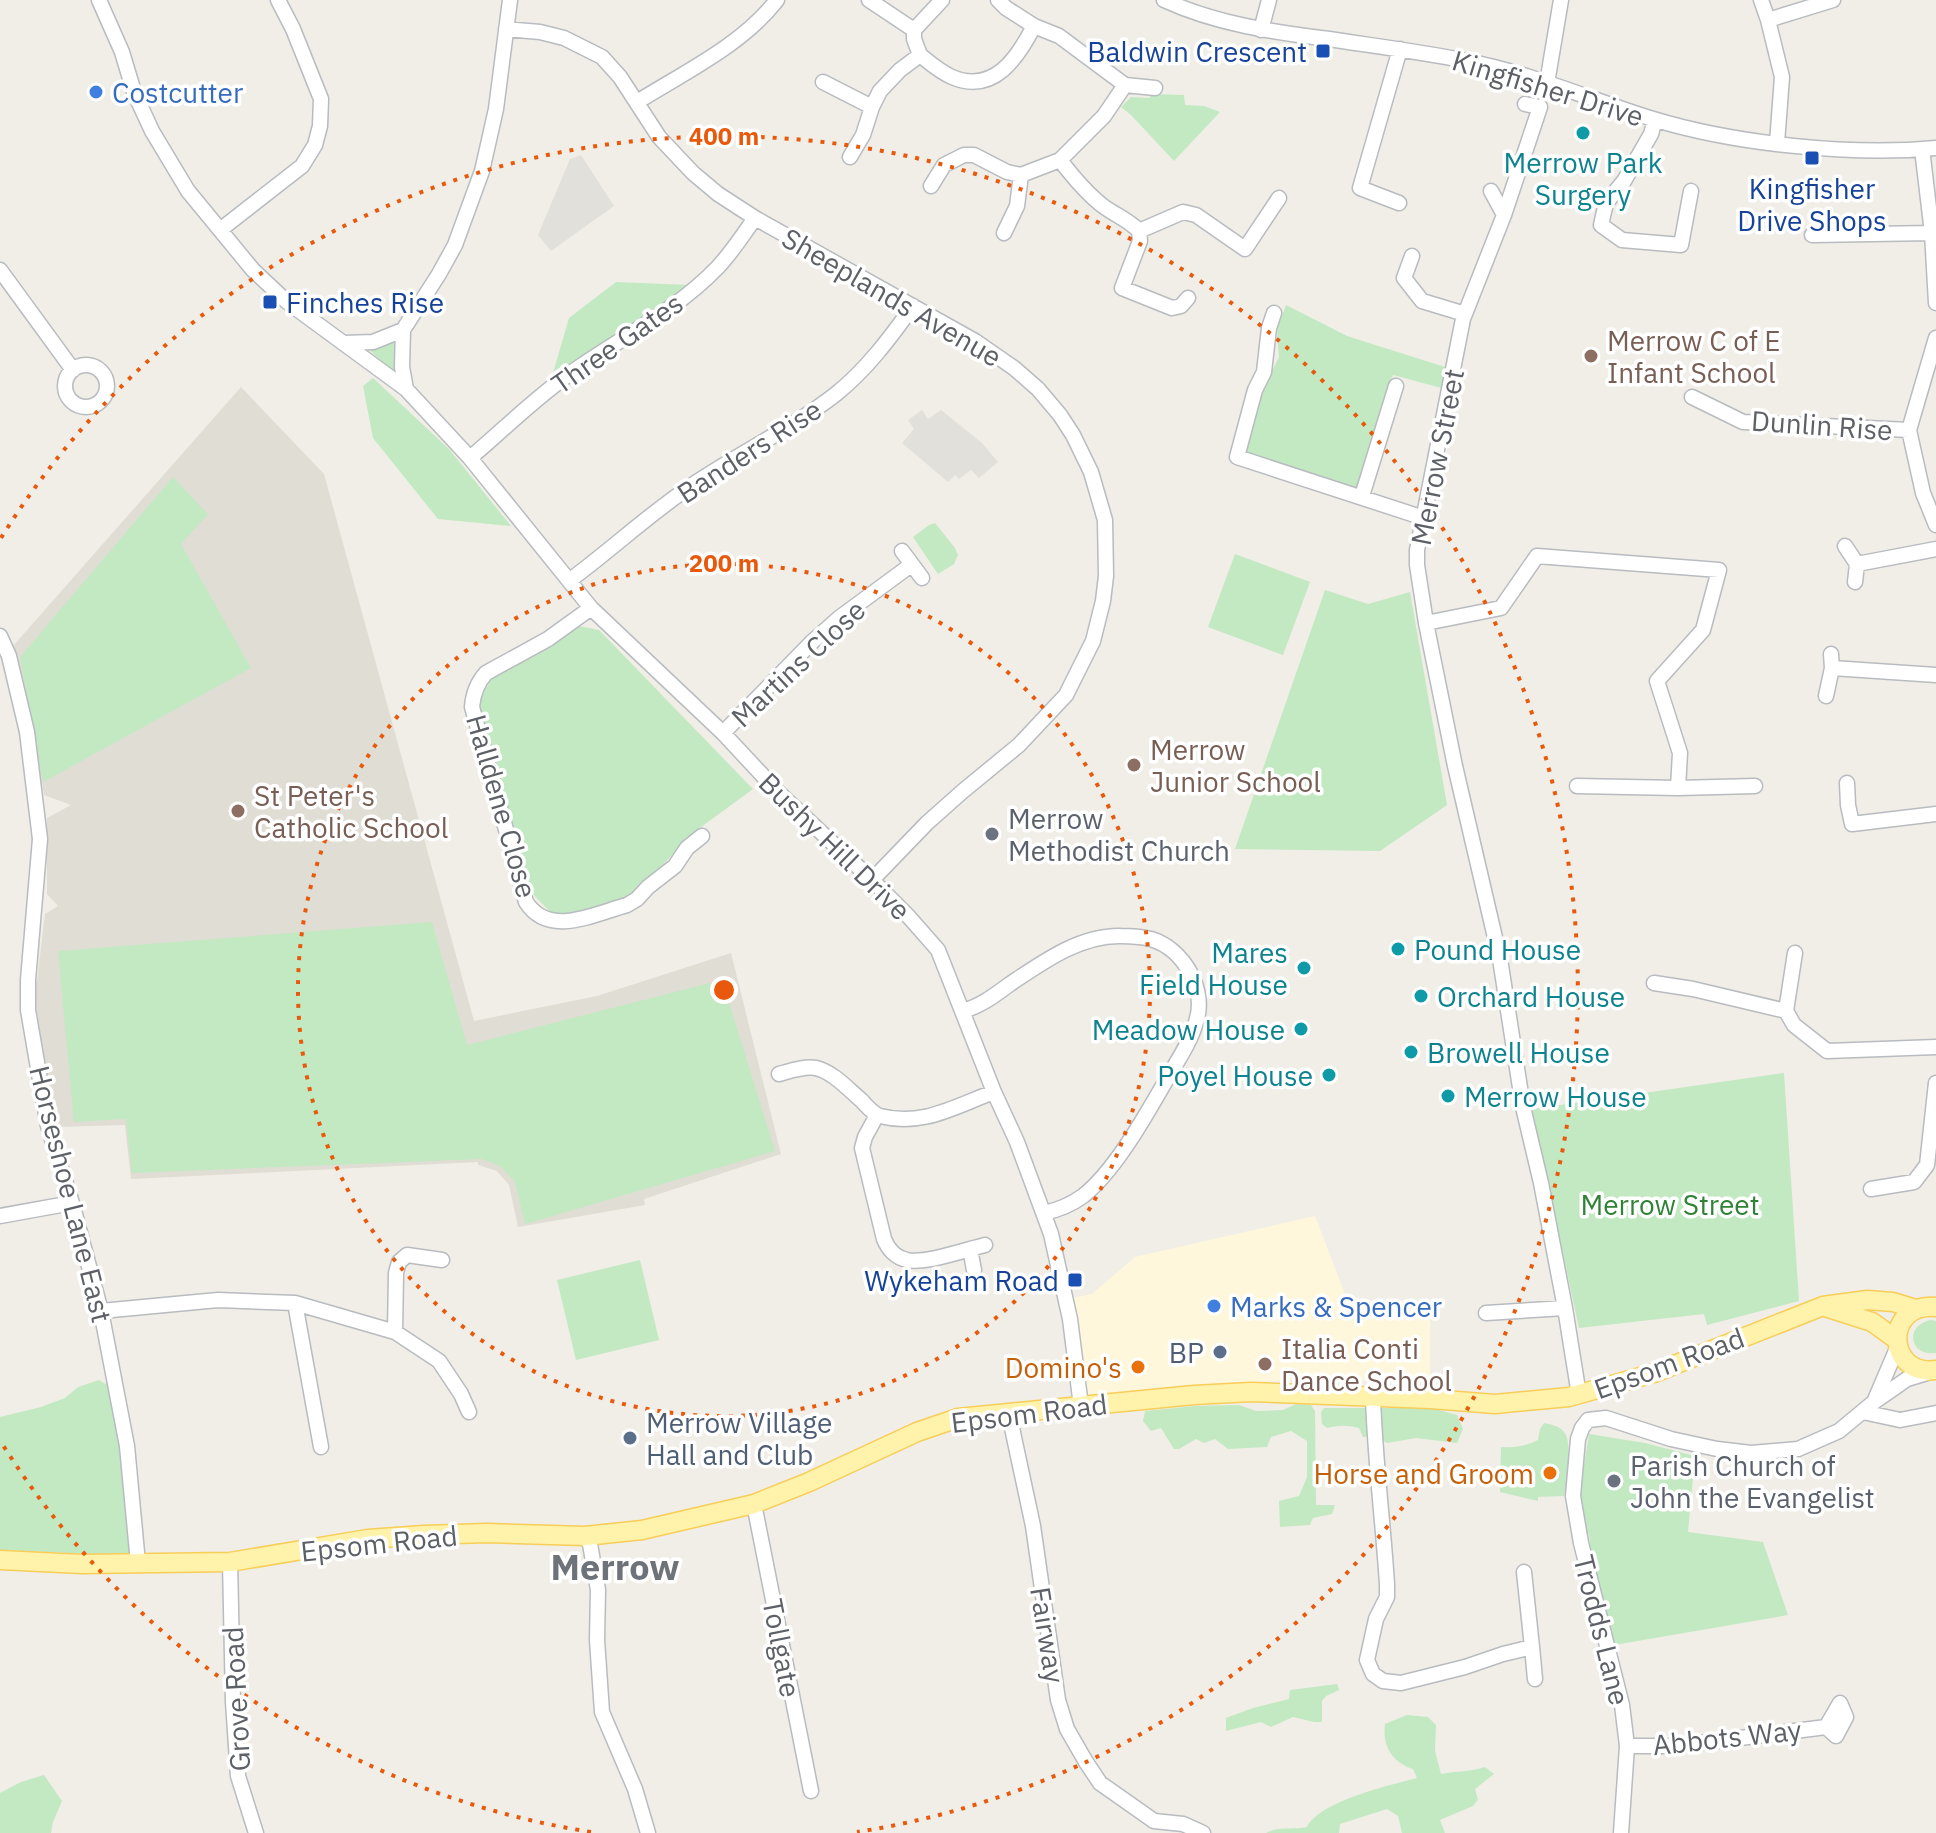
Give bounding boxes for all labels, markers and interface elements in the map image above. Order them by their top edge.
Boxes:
place label: Baldwin Crescent [1087,33,1307,70]
street label: Kingfisher Drive [1448,41,1648,135]
marker: Baldwin Crescent [1314,42,1332,60]
place label: Costcutter [112,74,243,111]
marker: Costcutter [87,83,105,101]
text: 400 m [689,120,759,152]
marker: Merrow Park Surgery [1574,124,1592,142]
place label: Merrow Park Surgery [1504,144,1663,213]
marker: Kingfisher Drive Shops [1803,149,1821,167]
place label: Kingfisher Drive Shops [1737,170,1887,239]
street label: Sheeplands Avenue [776,219,1008,375]
place label: Finches Rise [286,284,444,321]
street label: Three Gates [544,284,690,402]
marker: Finches Rise [261,293,279,311]
place label: Merrow C of E Infant School [1607,322,1781,391]
marker: Merrow C of E Infant School [1582,347,1600,365]
street label: Merrow Street [1402,366,1472,548]
street label: Banders Rise [670,390,828,512]
street label: Dunlin Rise [1750,402,1894,448]
text: 200 m [689,547,759,579]
street label: Martins Close [723,591,873,735]
street label: Halldene Close [458,710,546,902]
place label: Merrow Junior School [1150,731,1321,800]
marker: Merrow Junior School [1125,756,1143,774]
street label: Bushy Hill Drive [751,764,919,928]
place label: St Peter's Catholic School [254,777,448,846]
place label: Merrow Methodist Church [1008,800,1230,869]
marker: St Peter's Catholic School [229,802,247,820]
marker: Merrow Methodist Church [983,825,1001,843]
place label: Pound House [1414,931,1581,968]
place label: Mares Field House [1139,934,1288,1003]
marker: Pound House [1389,940,1407,958]
marker: Mares Field House [1295,959,1313,977]
centre of rings [710,976,738,1004]
place label: Orchard House [1437,978,1625,1015]
marker: Orchard House [1412,987,1430,1005]
place label: Meadow House [1092,1011,1285,1048]
marker: Meadow House [1292,1020,1310,1038]
place label: Browell House [1427,1034,1610,1071]
marker: Browell House [1402,1043,1420,1061]
place label: Poyel House [1157,1057,1313,1094]
street label: Horseshoe Lane East [21,1062,121,1326]
marker: Poyel House [1320,1066,1338,1084]
place label: Merrow House [1464,1078,1647,1115]
marker: Merrow House [1439,1087,1457,1105]
park label: Merrow Street [1581,1186,1759,1223]
place label: Wykeham Road [864,1262,1059,1299]
marker: Wykeham Road [1066,1271,1084,1289]
place label: Marks & Spencer [1230,1288,1442,1325]
marker: Marks & Spencer [1205,1297,1223,1315]
street label: Epsom Road [1589,1319,1749,1407]
place label: Italia Conti Dance School [1281,1330,1452,1399]
place label: BP [1169,1334,1204,1371]
marker: BP [1211,1343,1229,1361]
place label: Domino's [1005,1349,1122,1386]
marker: Italia Conti Dance School [1256,1355,1274,1373]
marker: Domino's [1129,1358,1147,1376]
street label: Epsom Road [949,1385,1109,1441]
place label: Merrow Village Hall and Club [646,1404,832,1473]
marker: Merrow Village Hall and Club [621,1429,639,1447]
place label: Parish Church of John the Evangelist [1630,1447,1875,1516]
place label: Horse and Groom [1314,1455,1534,1492]
marker: Horse and Groom [1541,1464,1559,1482]
marker: Parish Church of John the Evangelist [1605,1472,1623,1490]
street label: Epsom Road [299,1516,459,1570]
district label: Merrow [551,1543,679,1590]
street label: Trodds Lane [1565,1551,1639,1709]
street label: Fairway [1022,1584,1074,1686]
street label: Tollgate [754,1596,810,1700]
street label: Grove Road [214,1626,258,1772]
street label: Abbots Way [1651,1711,1803,1763]

